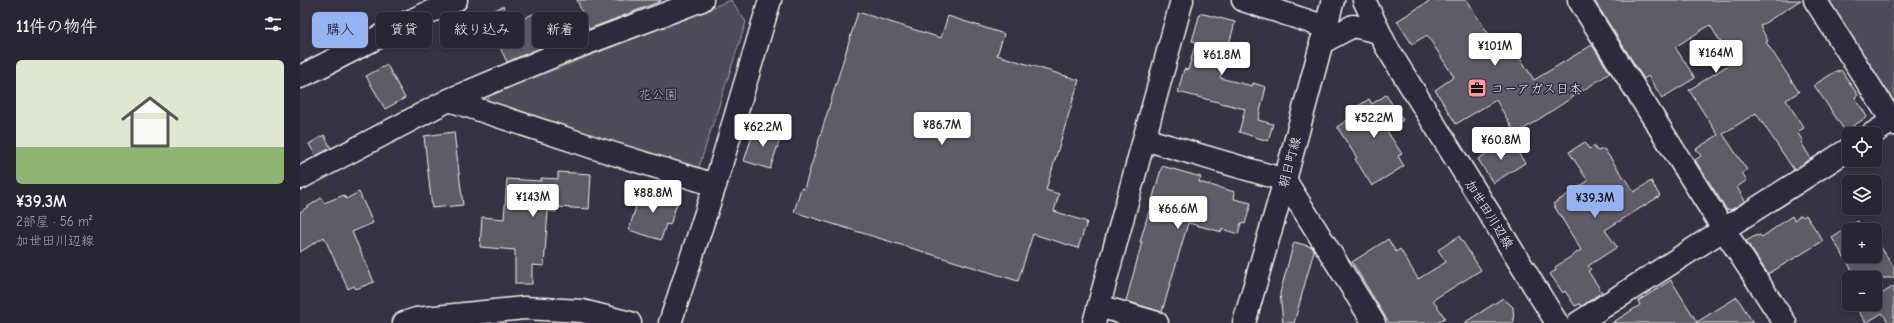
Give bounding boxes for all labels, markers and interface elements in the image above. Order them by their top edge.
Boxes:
chip: 購入 [312,12,368,48]
chip: 賃貸 [376,12,432,48]
chip: 絞り込み [440,12,524,48]
chip: 新着 [532,12,588,48]
icon: filters [262,13,284,35]
text: 11件の物件 [16,17,97,36]
pin: ¥101M [1467,33,1523,67]
text: ¥101M [1478,38,1512,53]
pin: ¥164M [1688,40,1744,74]
pin: ¥61.8M [1189,42,1255,76]
text: ¥164M [1699,45,1733,60]
text: ¥61.8M [1203,47,1241,62]
office icon: コーアガス日本 [1466,77,1488,99]
place label: コーアガス日本 [1491,81,1582,96]
icon: home [114,86,186,158]
park label: 花公園 [638,87,678,102]
pin: ¥52.2M [1341,105,1407,139]
text: ¥52.2M [1354,110,1394,125]
pin: ¥86.7M [909,112,975,146]
pin: ¥62.2M [730,114,796,148]
text: ¥86.7M [923,117,961,132]
text: ¥62.2M [744,119,782,134]
pin: ¥60.8M [1468,127,1534,161]
map controls [1842,127,1882,311]
button: locate [1842,127,1882,167]
text: ¥60.8M [1481,132,1521,147]
street label: 朝日町線 [1276,134,1304,189]
button: layers [1842,175,1882,215]
street label: 加世田川辺線 [1463,177,1517,252]
pin: ¥88.8M [620,180,686,214]
pin: ¥143M [505,184,561,218]
text: ¥88.8M [633,185,673,200]
pin: ¥39.3M [1562,185,1628,219]
text: ¥143M [516,189,550,204]
text: ¥39.3M [1576,190,1614,205]
text: ¥39.3M [16,192,67,211]
pin: ¥66.6M [1145,196,1211,230]
text: ¥66.6M [1158,201,1198,216]
text: 2部屋 · 56 m² [16,214,92,229]
button: + [1842,223,1882,263]
text: 加世田川辺線 [16,233,94,248]
button: − [1842,271,1882,311]

